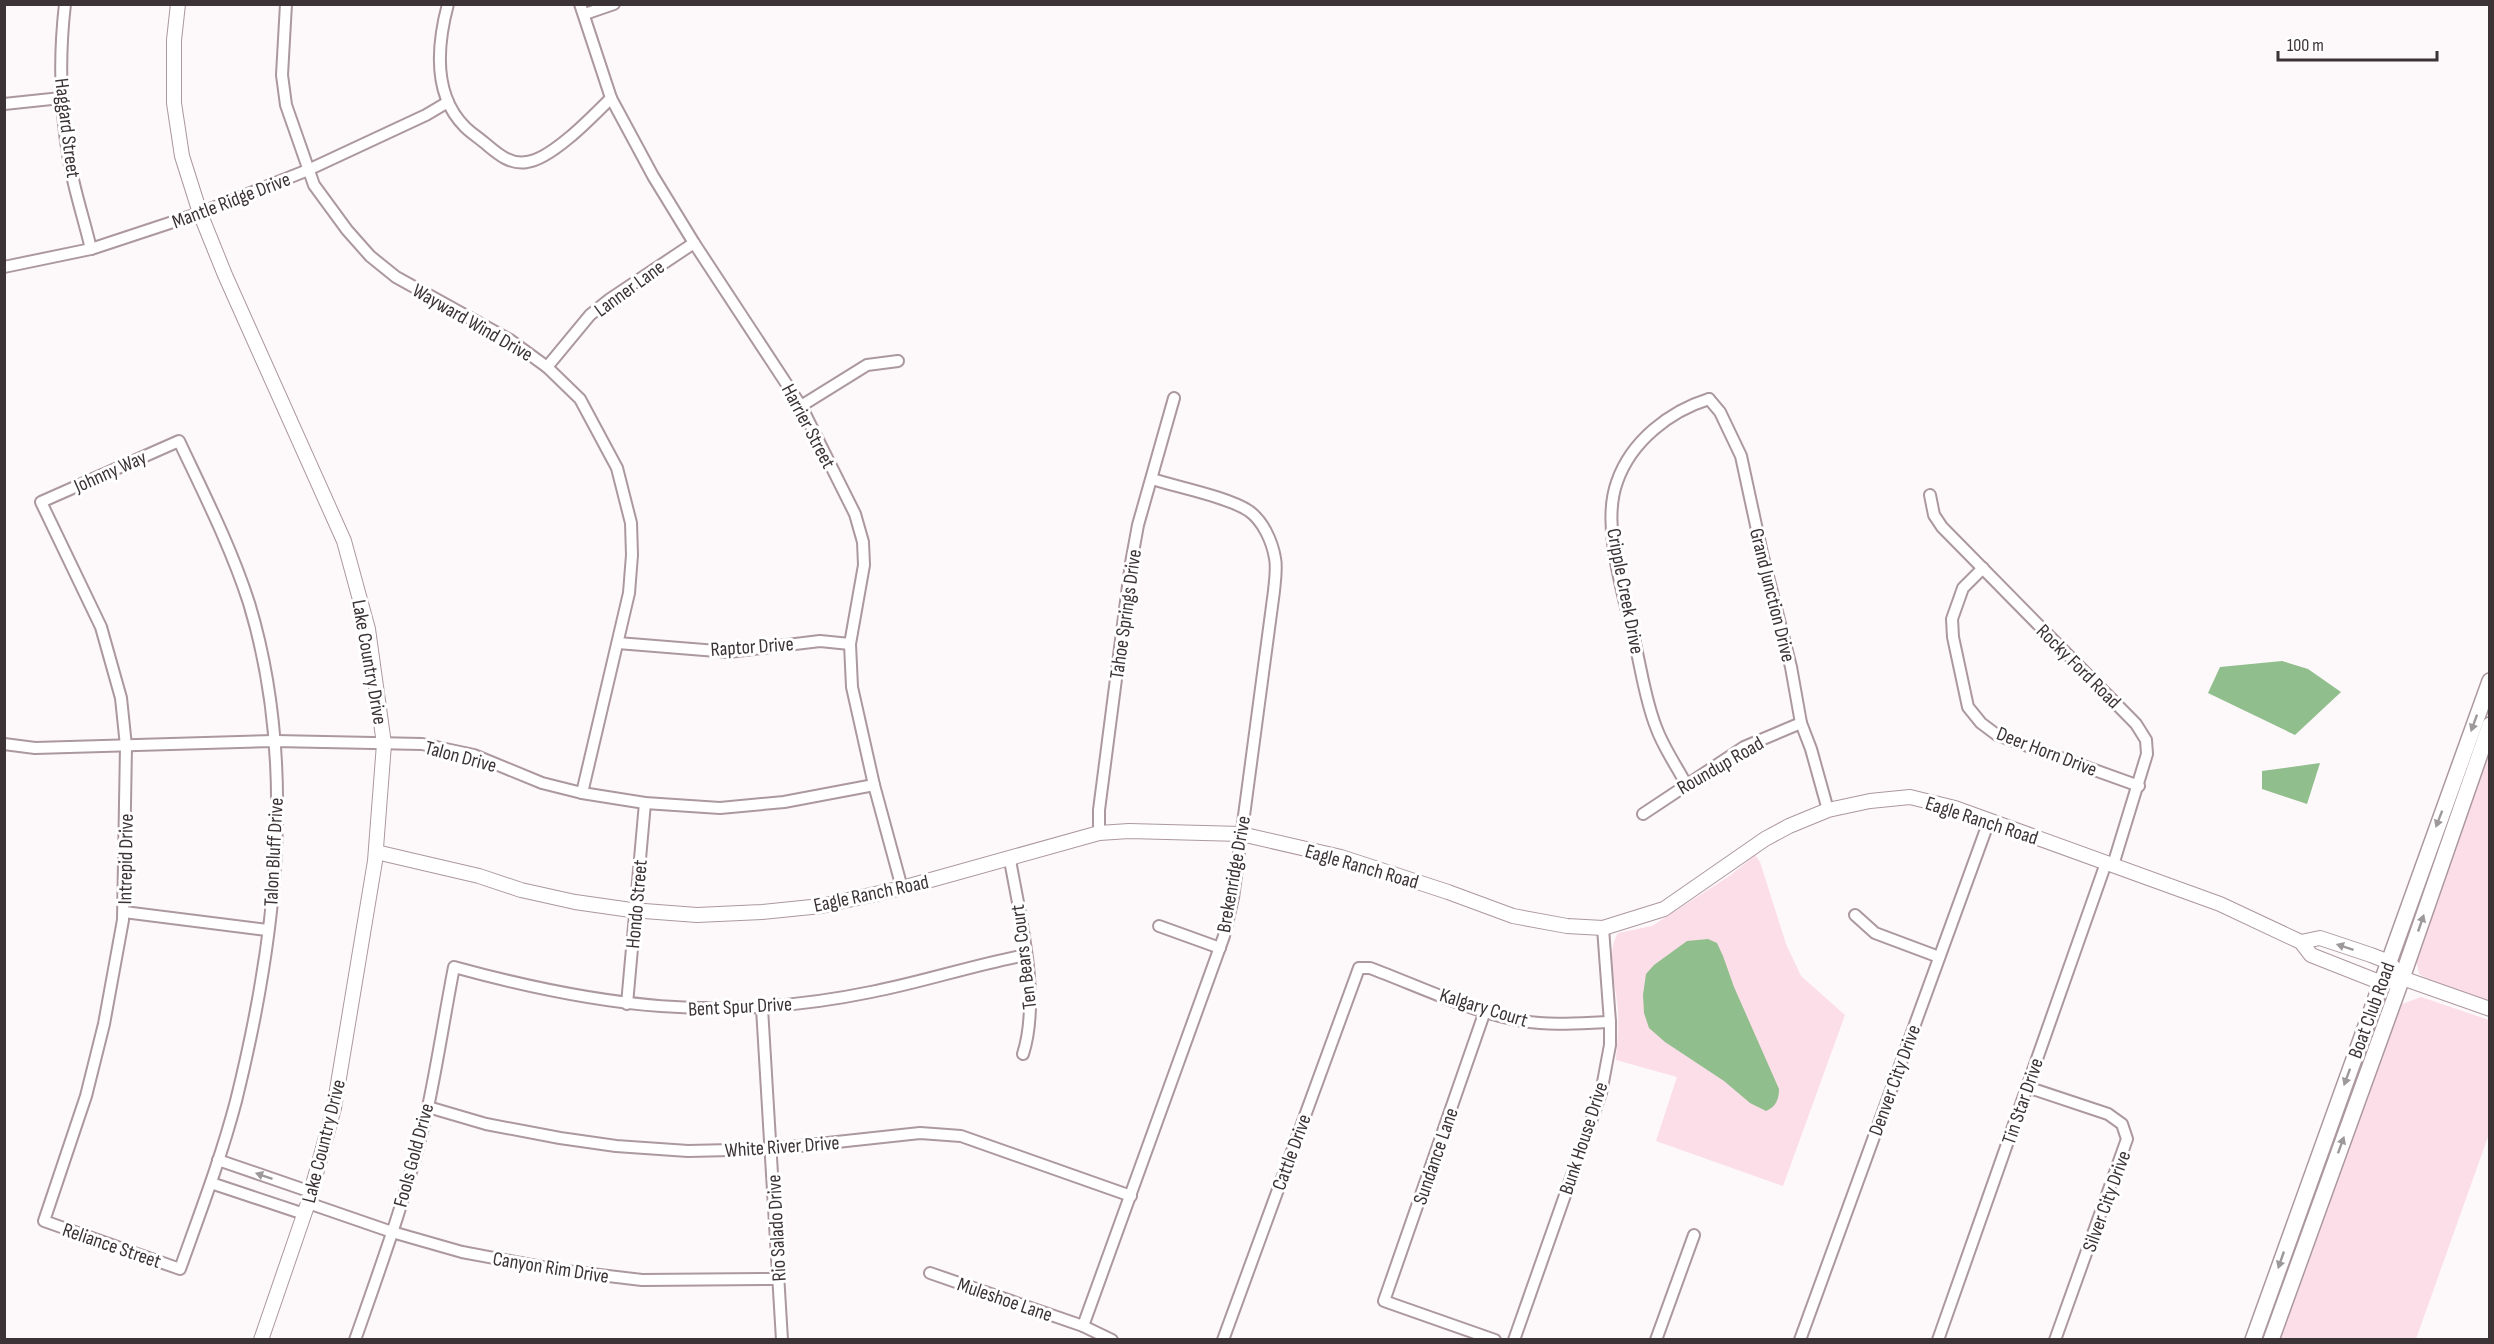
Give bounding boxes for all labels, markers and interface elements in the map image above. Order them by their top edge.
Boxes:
scale bar [2278,24,2437,62]
text: 100 m [2287,35,2324,56]
street label: Haggard Street [49,77,85,179]
street label: Mantle Ridge Drive [169,167,294,234]
street label: Lanner Lane [590,255,669,322]
street label: Wayward Wind Drive [408,279,537,367]
street label: Harrier Street [776,380,840,473]
street label: Johnny Way [70,445,151,499]
street label: Cripple Creek Drive [1601,526,1649,656]
street label: Grand Junction Drive [1744,526,1800,665]
street label: Tahoe Springs Drive [1105,548,1147,681]
street label: Lake Country Drive [346,598,392,726]
street label: Rocky Ford Road [2031,619,2126,714]
street label: Raptor Drive [710,632,794,662]
one-way arrow [2469,714,2479,732]
street label: Deer Horn Drive [1993,722,2100,782]
street label: Roundup Road [1673,732,1768,800]
street label: Talon Drive [422,736,499,778]
street label: Eagle Ranch Road [1922,791,2041,850]
street label: Talon Bluff Drive [259,797,289,907]
one-way arrow [2434,810,2443,828]
street label: Intrepid Drive [113,813,139,905]
street label: Brekenridge Drive [1212,814,1256,934]
street label: Eagle Ranch Road [1302,839,1421,895]
street label: Hondo Street [621,859,653,949]
street label: Eagle Ranch Road [812,870,931,918]
street label: Ten Bears Court [1006,903,1042,1011]
one-way arrow [2416,914,2426,932]
one-way arrow [2336,942,2354,951]
street label: Boat Club Road [2343,959,2400,1062]
street label: Kalgary Court [1437,983,1531,1033]
street label: Bent Spur Drive [688,992,793,1022]
street label: Denver City Drive [1864,1022,1926,1139]
street label: Tin Star Drive [1997,1055,2049,1148]
one-way arrow [2341,1068,2351,1086]
street label: Lake Country Drive [297,1077,351,1205]
street label: Bunk House Drive [1554,1079,1613,1198]
street label: Fools Gold Drive [389,1101,439,1210]
street label: Sundance Lane [1408,1105,1464,1208]
street label: Cattle Drive [1267,1111,1317,1194]
street label: White River Drive [724,1131,840,1163]
one-way arrow [2337,1136,2347,1154]
street label: Silver City Drive [2078,1147,2136,1255]
one-way arrow [255,1171,273,1180]
street label: Rio Salado Drive [762,1174,792,1282]
street label: Reliance Street [59,1218,164,1274]
street label: Canyon Rim Drive [491,1247,611,1289]
one-way arrow [2276,1252,2285,1270]
street label: Muleshoe Lane [954,1272,1055,1327]

